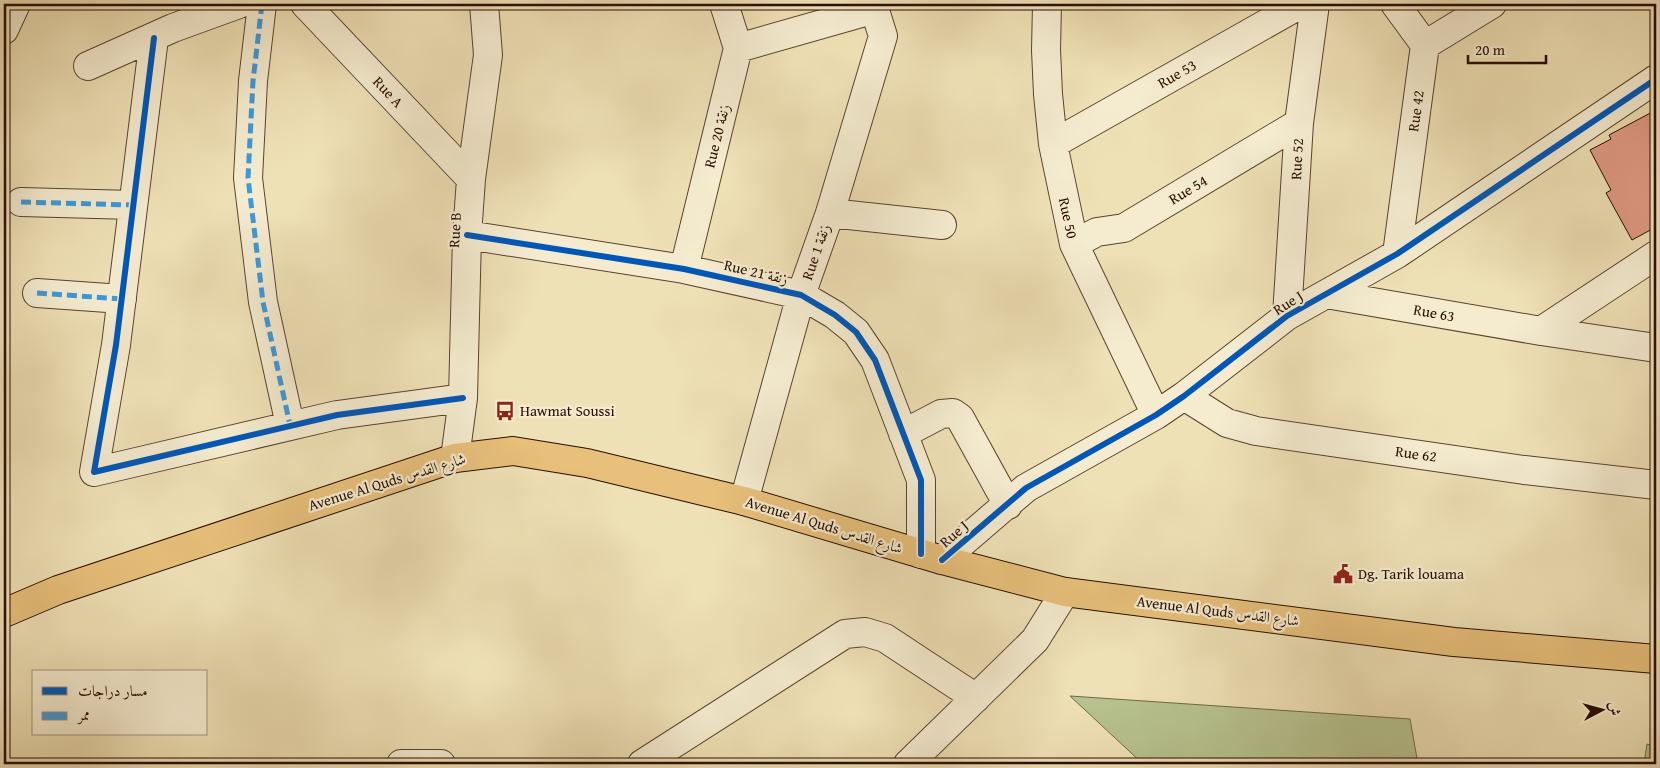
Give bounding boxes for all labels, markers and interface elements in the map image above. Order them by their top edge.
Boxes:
scale bar [1468,32,1545,64]
text: 20 m [1475,39,1506,60]
street label: Rue 53 [1154,54,1200,93]
street label: Rue A [368,71,408,112]
street label: Rue 42 [1402,89,1429,133]
street label: Rue 20 زنقة [698,102,735,170]
street label: Rue 52 [1285,138,1308,180]
street label: Rue 54 [1165,170,1211,209]
street label: Rue 50 [1054,195,1083,240]
street label: Rue B [443,212,466,248]
street label: Rue 1 زنقة [796,221,835,283]
street label: Rue 21 زنقة [722,254,790,289]
street label: Rue J [1269,285,1307,320]
street label: Rue 63 [1412,299,1456,326]
bus stop icon: Hawmat Soussi [494,400,516,422]
place label: Hawmat Soussi [520,400,615,421]
street label: Rue 62 [1394,440,1438,467]
street label: Avenue Al Quds شارع القدس [306,448,469,518]
street label: Avenue Al Quds شارع القدس [742,491,905,561]
street label: Rue J [935,515,973,552]
public building icon: Dg. Tarik louama [1332,563,1354,585]
place label: Dg. Tarik louama [1358,563,1464,584]
street label: Avenue Al Quds شارع القدس [1135,590,1300,634]
legend [32,670,208,736]
text: مسار دراجات [78,680,147,701]
north arrow [1578,686,1628,736]
text: ش [1604,701,1626,717]
text: ممر [76,704,90,725]

